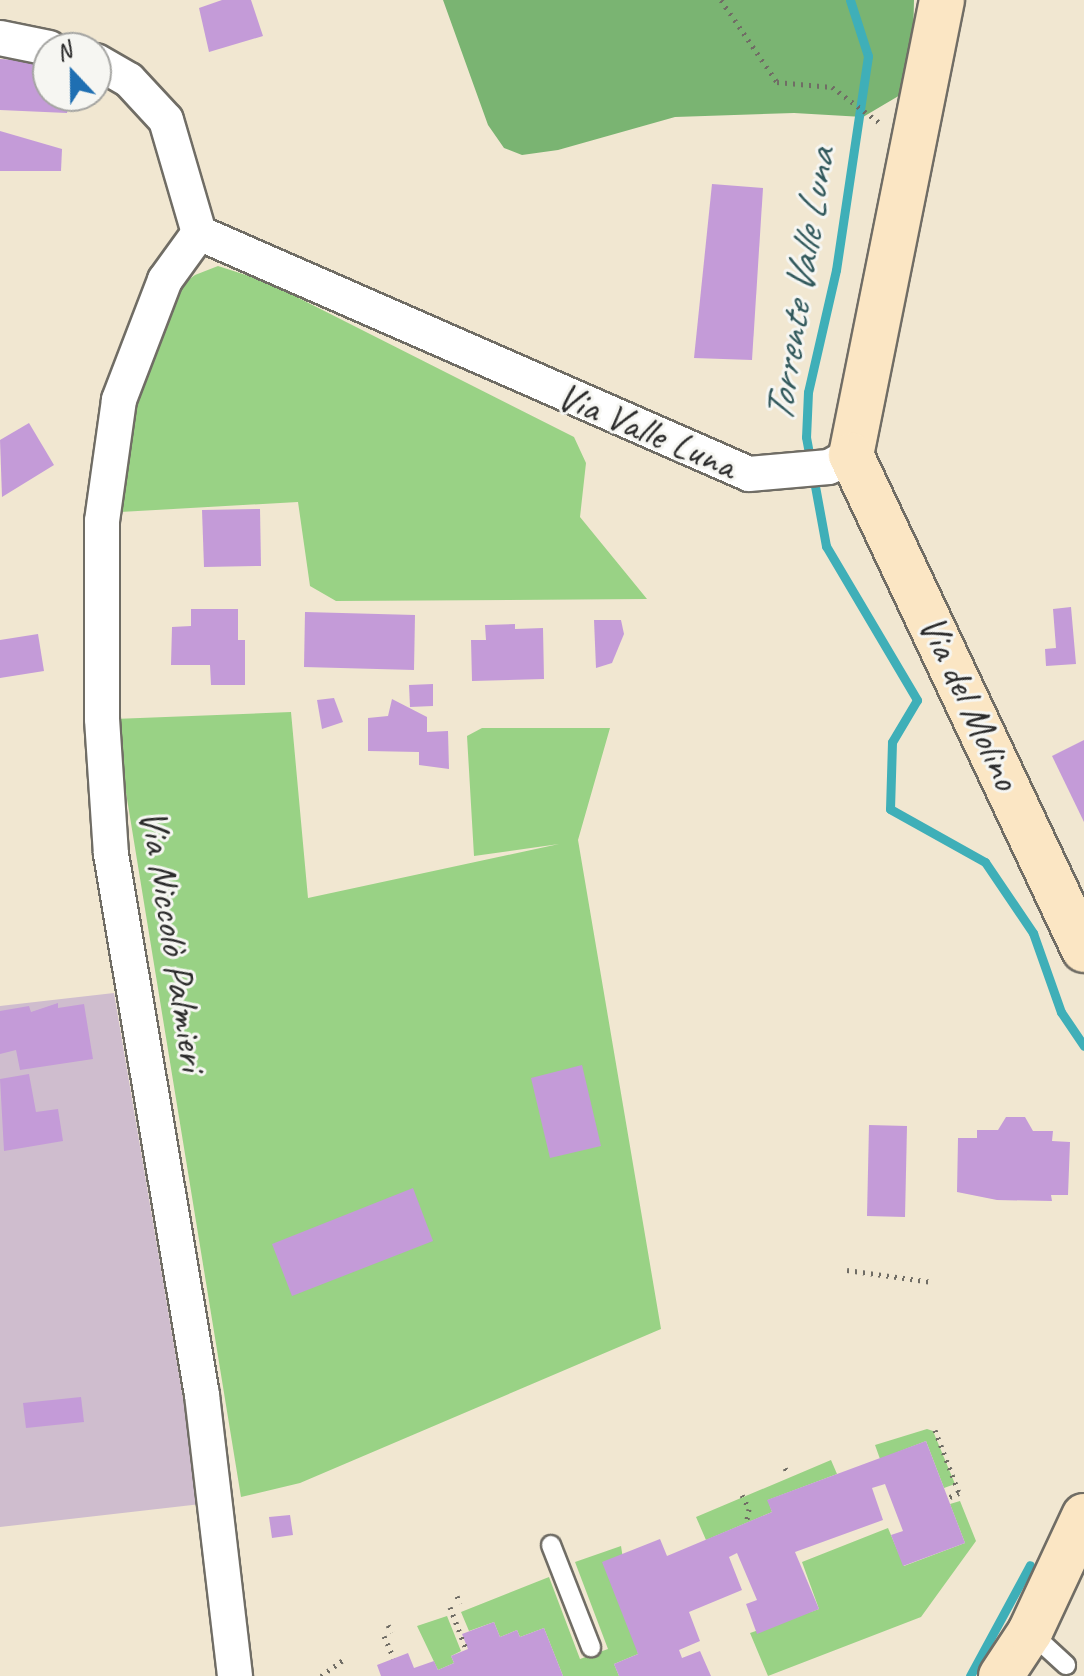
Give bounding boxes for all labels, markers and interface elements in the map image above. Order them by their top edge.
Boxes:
north arrow [32,32,112,112]
text: N [52,36,75,67]
water label: Torrente Valle Luna [754,147,846,425]
street label: Via Valle Luna [551,371,743,489]
street label: Via del Molino [909,607,1031,797]
street label: Via Niccolò Palmieri [129,805,219,1075]

